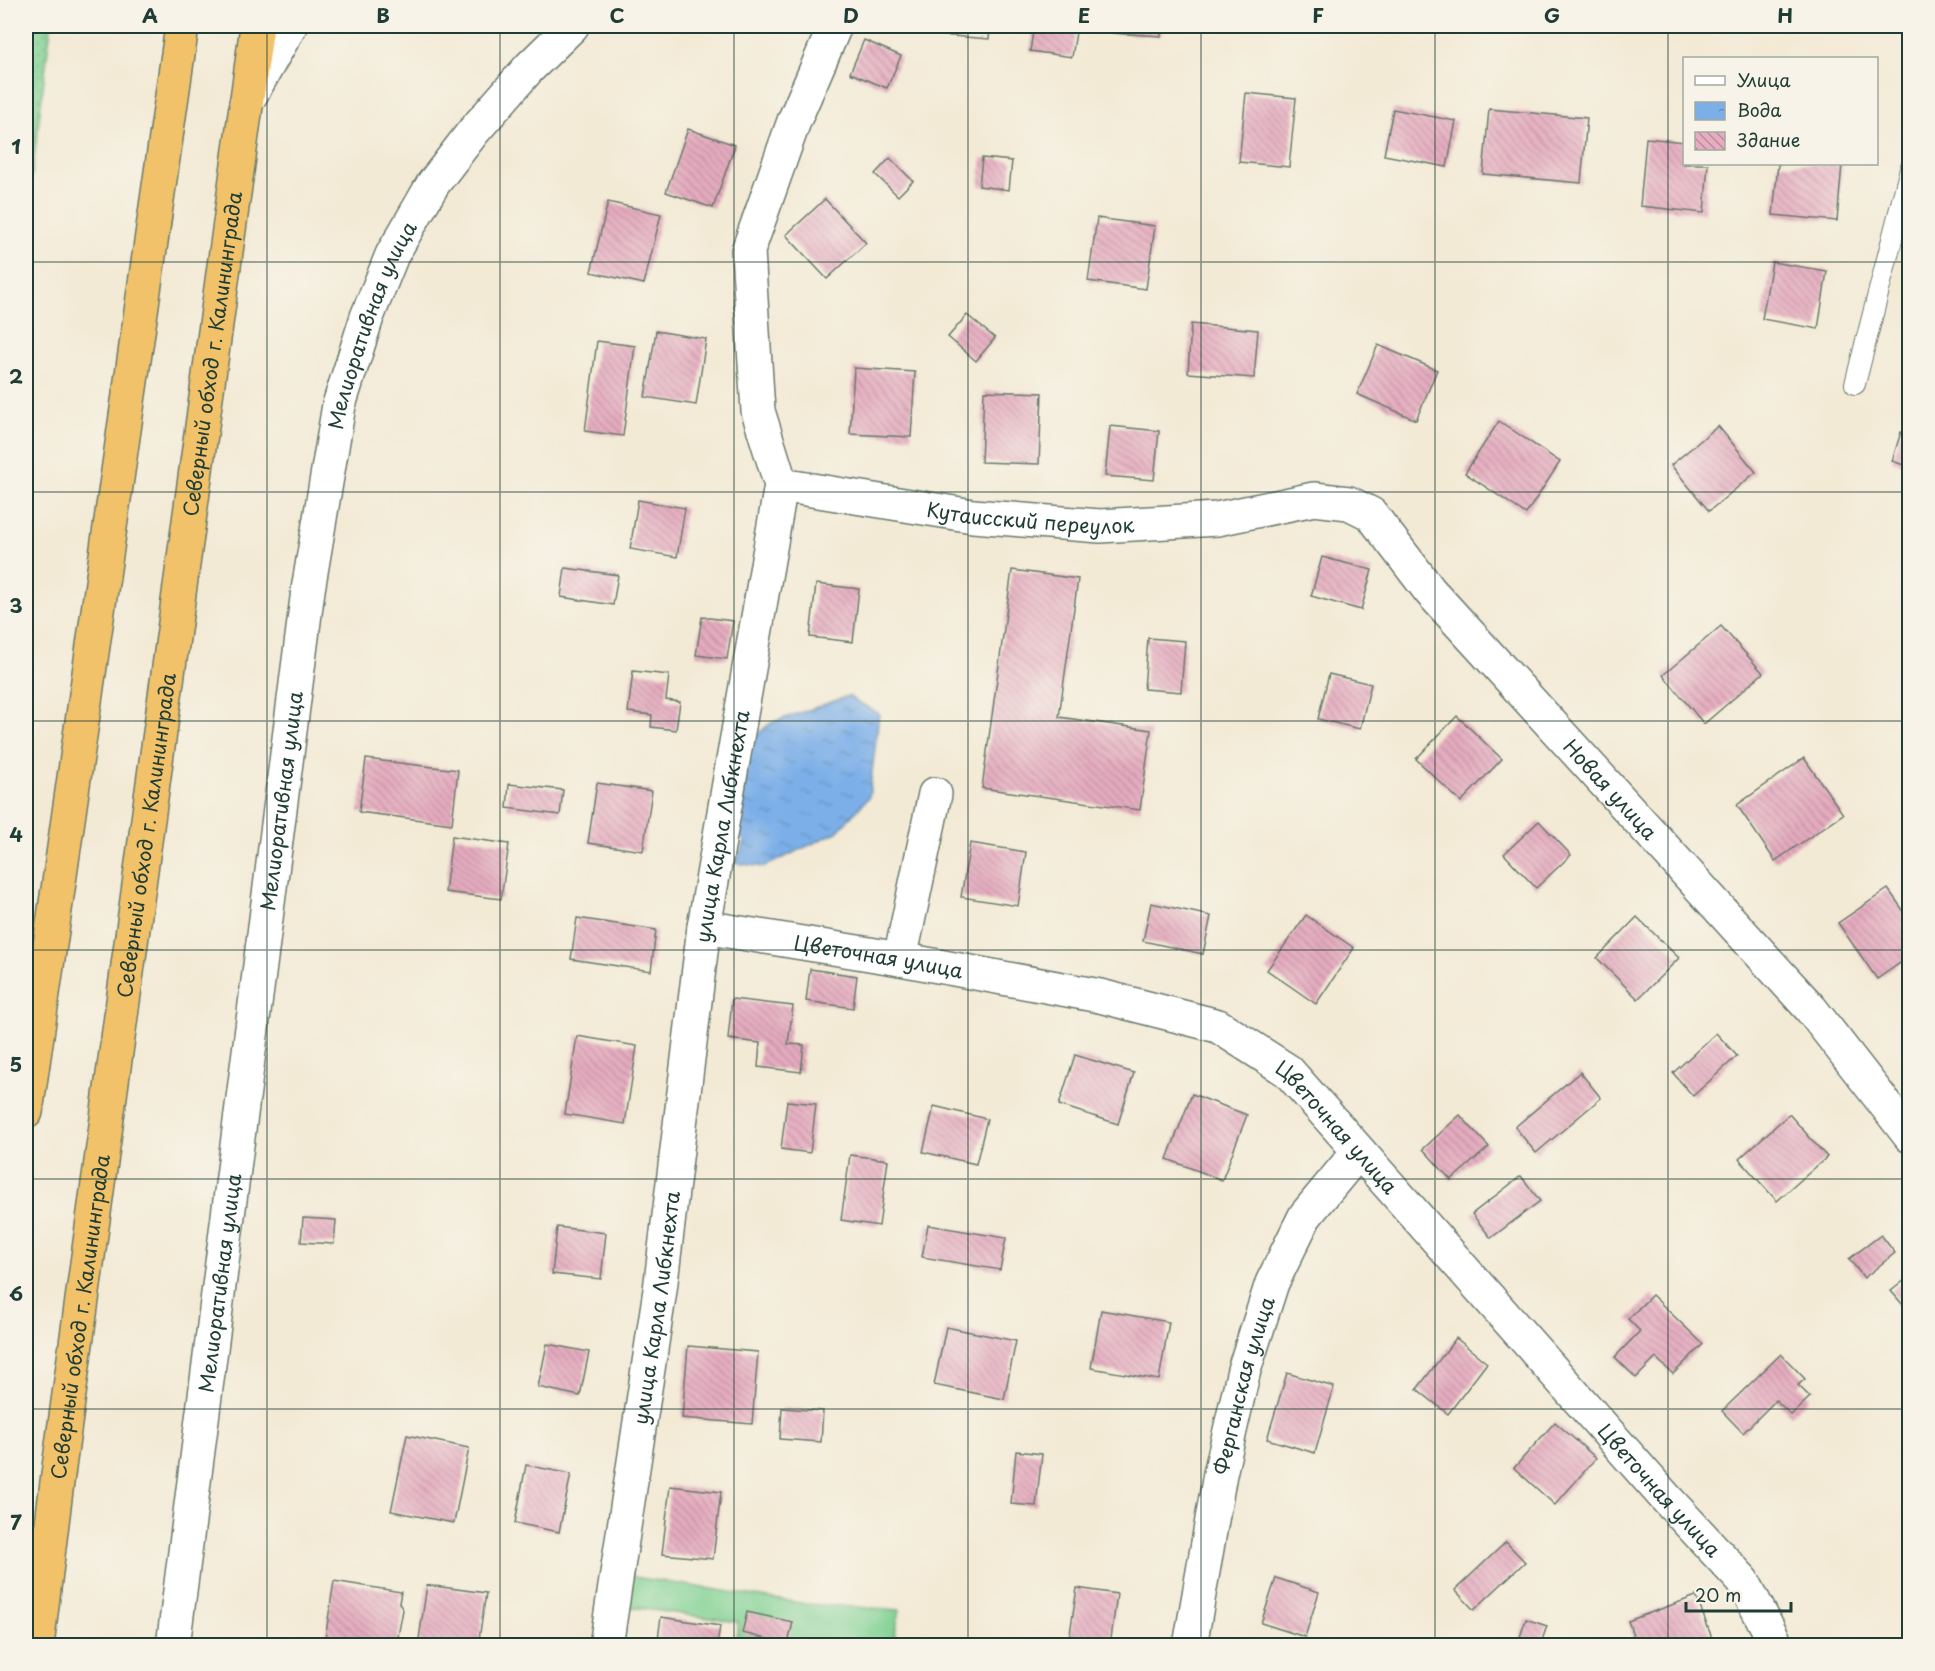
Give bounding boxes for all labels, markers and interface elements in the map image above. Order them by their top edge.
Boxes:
text: A [142,0,158,30]
text: B [376,0,390,30]
text: C [609,0,625,30]
text: D [843,0,859,30]
text: E [1078,0,1090,30]
text: F [1312,0,1324,30]
text: G [1544,0,1560,30]
text: H [1777,0,1793,30]
legend [1683,57,1878,165]
text: Улица [1737,66,1791,93]
text: Вода [1737,96,1782,123]
text: Здание [1737,126,1800,153]
text: 1 [11,131,21,161]
street label: Северный обход г. Калининграда [175,189,249,518]
street label: Мелиоративная улица [320,215,424,432]
text: 2 [9,361,23,391]
street label: Кутаисский переулок [925,494,1135,541]
text: 3 [9,590,23,620]
street label: Северный обход г. Калининграда [109,670,183,1000]
street label: Мелиоративная улица [252,689,310,912]
street label: улица Карла Либкнехта [687,707,757,944]
street label: Новая улица [1557,732,1665,847]
text: 4 [9,819,23,849]
street label: Цветочная улица [792,927,966,985]
text: 5 [10,1049,22,1079]
street label: Цветочная улица [1270,1052,1405,1201]
street label: Северный обход г. Калининграда [43,1152,117,1481]
street label: Мелиоративная улица [191,1171,248,1394]
street label: улица Карла Либкнехта [625,1189,687,1427]
text: 6 [9,1278,23,1308]
street label: Ферганская улица [1205,1292,1282,1478]
street label: Цветочная улица [1591,1416,1728,1564]
text: 7 [10,1507,22,1537]
scale bar [1686,1575,1791,1613]
text: 20 m [1695,1581,1741,1608]

